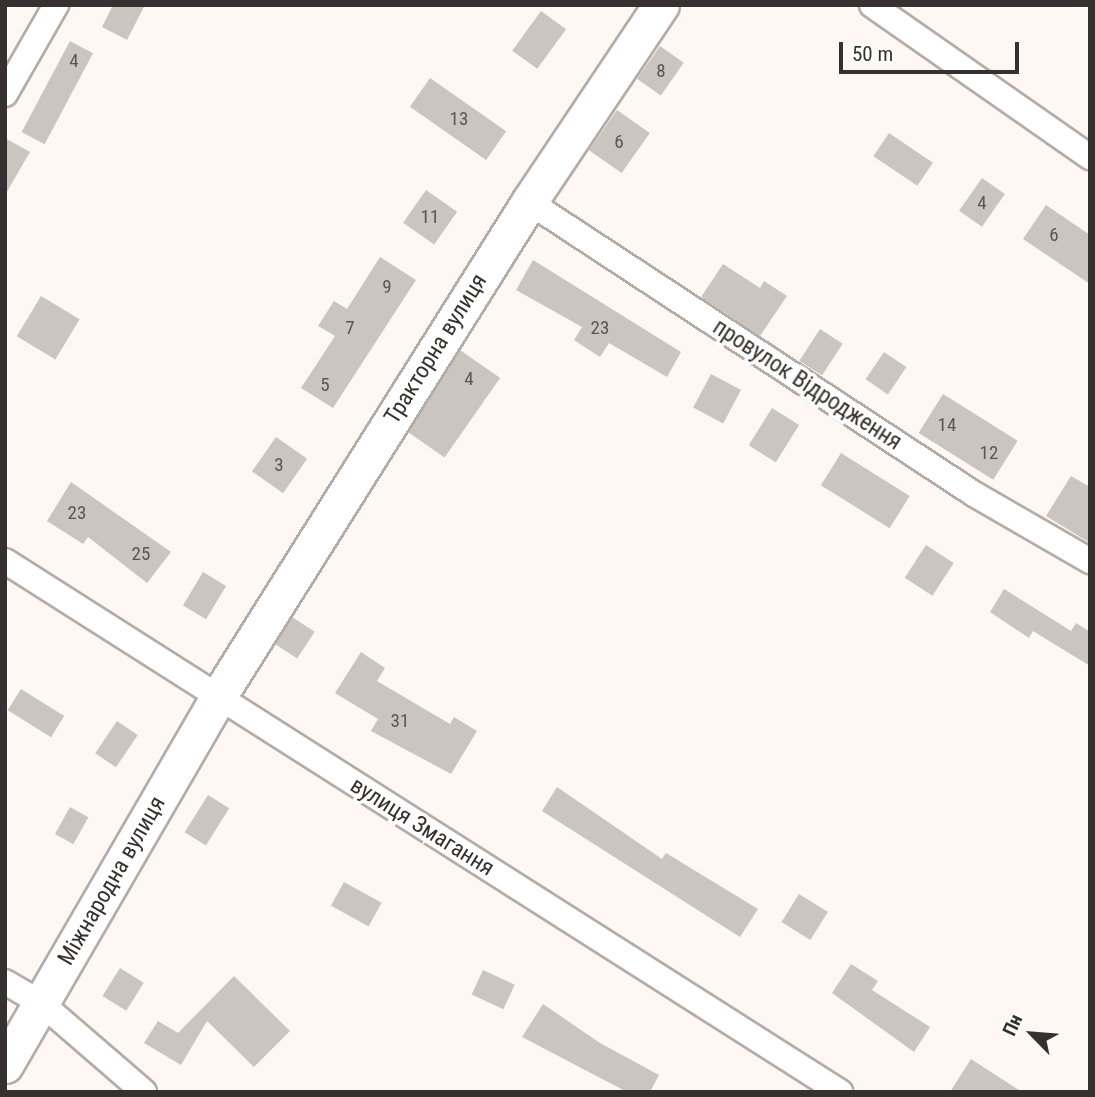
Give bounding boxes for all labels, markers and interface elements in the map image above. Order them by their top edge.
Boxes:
scale bar [843,28,1023,72]
text: 50 m [852,42,893,66]
house number: 4 [69,50,79,72]
house number: 8 [656,60,666,82]
house number: 13 [450,108,468,130]
house number: 6 [614,131,624,153]
house number: 4 [977,192,987,214]
house number: 11 [421,206,439,228]
house number: 6 [1049,224,1059,246]
street label: Тракторна вулиця [379,269,493,429]
house number: 9 [382,276,392,298]
street label: провулок Відродження [707,314,907,456]
house number: 7 [345,317,355,339]
house number: 23 [591,317,609,339]
house number: 4 [464,368,474,390]
house number: 5 [320,374,330,396]
house number: 14 [938,414,956,436]
house number: 12 [980,442,998,464]
house number: 3 [274,454,284,476]
house number: 23 [68,502,86,524]
house number: 25 [132,543,150,565]
house number: 31 [391,710,409,732]
street label: вулиця Змагання [345,772,499,882]
street label: Міжнародна вулиця [52,792,172,970]
north arrow [997,999,1067,1069]
text: Пн [998,1010,1027,1039]

